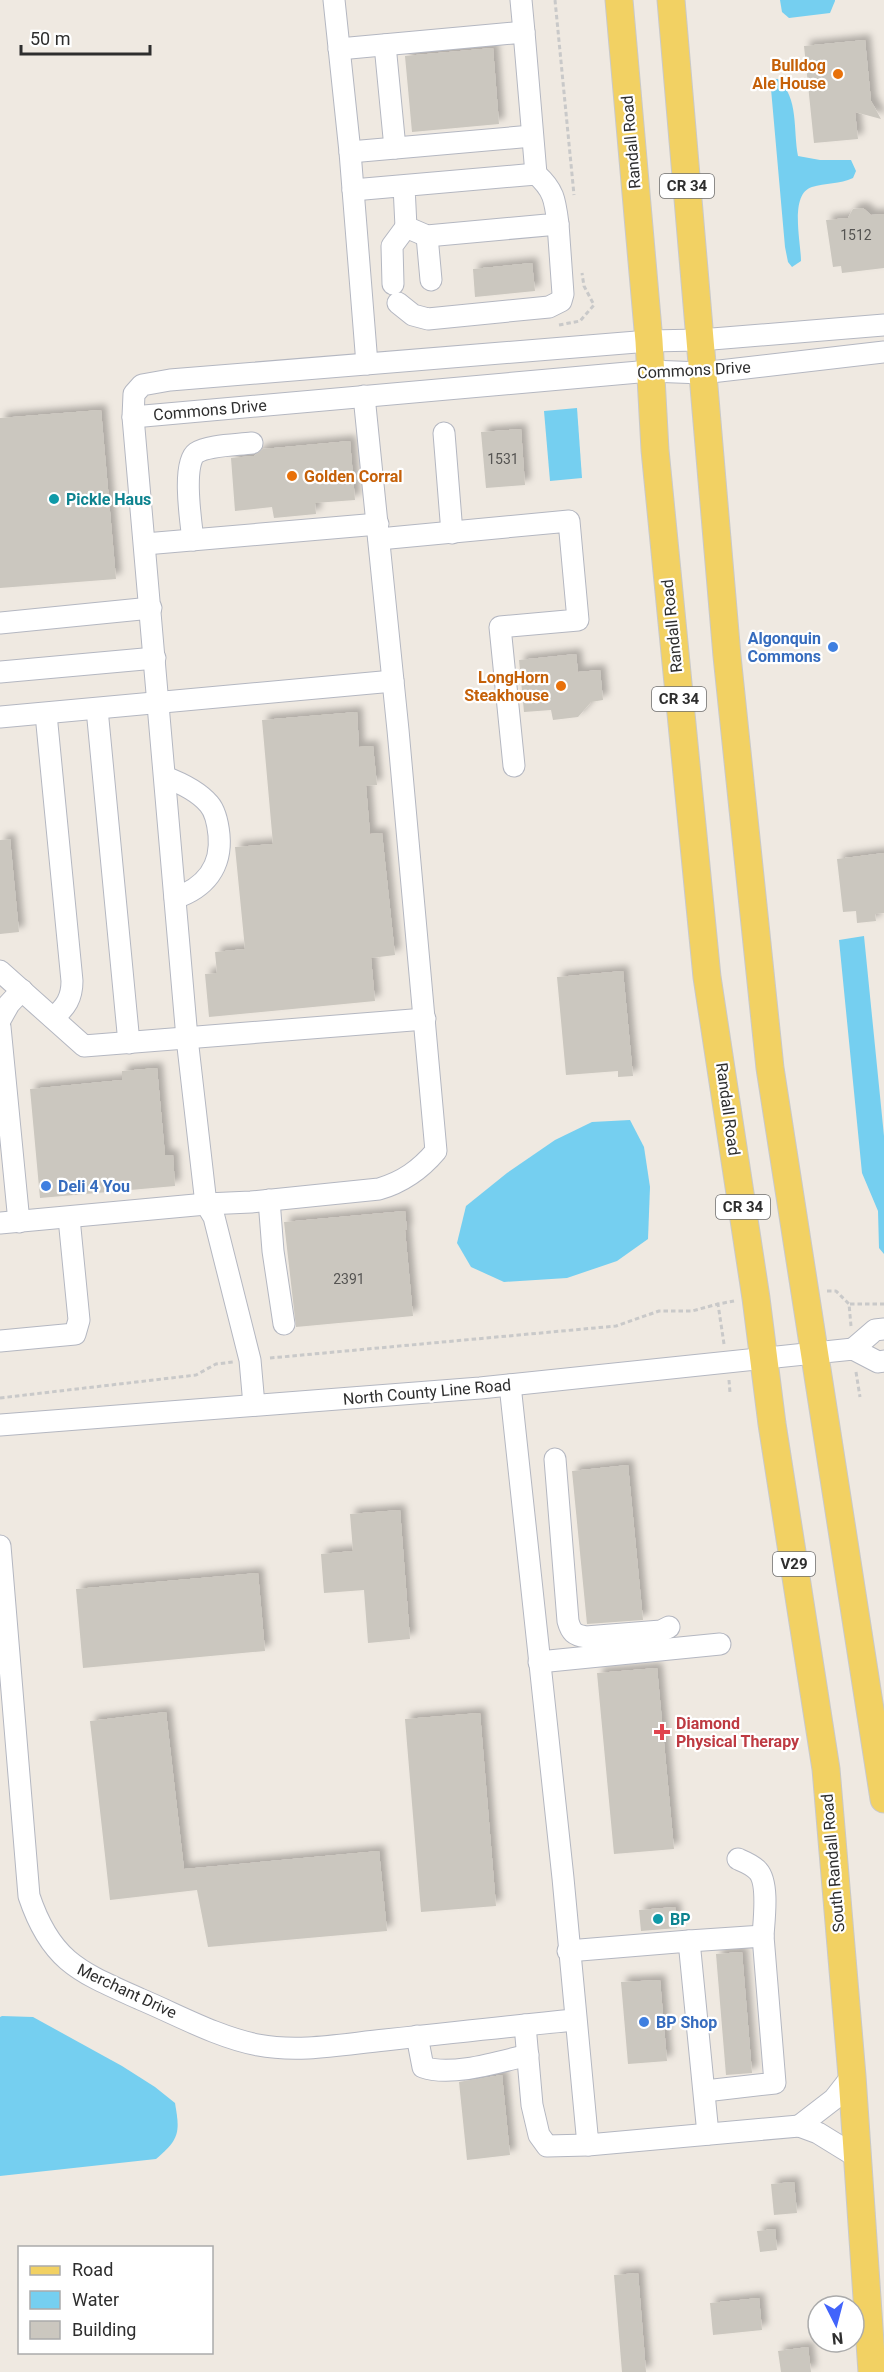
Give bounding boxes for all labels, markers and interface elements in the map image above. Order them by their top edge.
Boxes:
scale bar [21,18,150,56]
text: 50 m [30,28,70,49]
place label: Bulldog Ale House [752,56,826,93]
marker: Bulldog Ale House [831,67,845,81]
street label: Randall Road [617,95,645,189]
road number: CR 34 [660,174,714,198]
house number: 1512 [840,227,872,243]
street label: Commons Drive [637,358,751,382]
street label: Commons Drive [153,396,267,424]
house number: 1531 [487,451,519,467]
place label: Golden Corral [304,467,403,486]
marker: Golden Corral [285,469,299,483]
place label: Pickle Haus [66,490,151,509]
marker: Pickle Haus [47,492,61,506]
street label: Randall Road [658,578,686,674]
place label: Algonquin Commons [748,629,821,666]
marker: Algonquin Commons [826,640,840,654]
place label: LongHorn Steakhouse [464,668,549,705]
marker: LongHorn Steakhouse [554,679,568,693]
road number: CR 34 [652,687,706,711]
street label: Randall Road [712,1061,744,1157]
place label: Deli 4 You [58,1177,130,1196]
marker: Deli 4 You [39,1179,53,1193]
road number: CR 34 [716,1195,770,1219]
house number: 2391 [333,1271,365,1287]
street label: North County Line Road [342,1375,512,1409]
road number: V29 [773,1552,815,1576]
place label: Diamond Physical Therapy [676,1714,800,1751]
marker: Diamond Physical Therapy [653,1723,671,1741]
street label: South Randall Road [817,1793,849,1933]
place label: BP [670,1910,691,1929]
marker: BP [651,1912,665,1926]
street label: Merchant Drive [74,1960,180,2022]
place label: BP Shop [656,2013,717,2032]
marker: BP Shop [637,2015,651,2029]
legend [18,2246,213,2354]
text: Road [72,2259,113,2280]
text: Water [72,2289,119,2310]
north arrow [806,2294,866,2354]
text: Building [72,2319,136,2340]
text: N [831,2328,844,2348]

